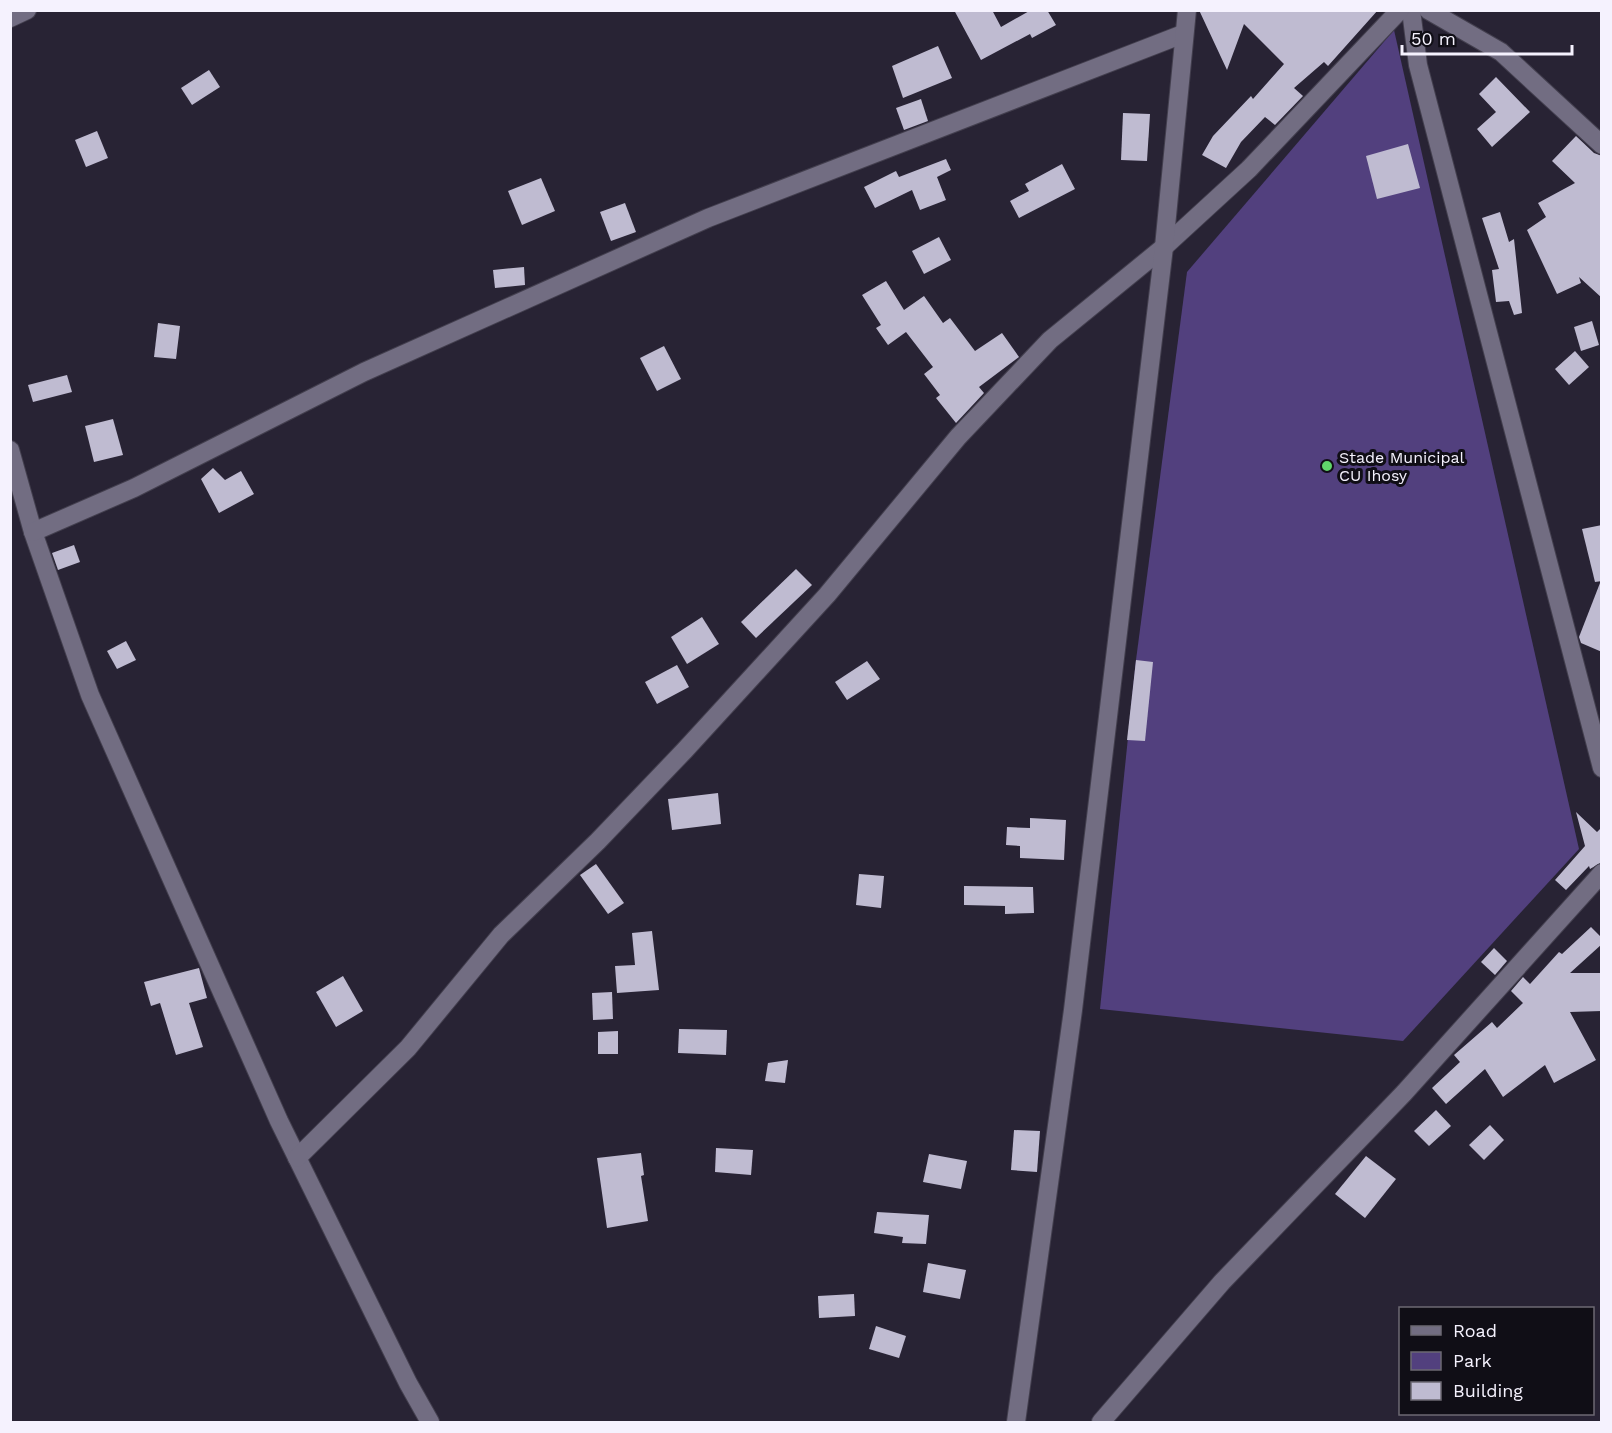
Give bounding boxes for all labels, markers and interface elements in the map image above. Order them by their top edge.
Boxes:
scale bar [1402,18,1572,56]
text: 50 m [1411,28,1456,49]
place label: Stade Municipal CU Ihosy [1339,448,1465,485]
marker: Stade Municipal CU Ihosy [1320,459,1334,473]
legend [1399,1307,1594,1415]
text: Road [1453,1320,1497,1341]
text: Park [1453,1350,1492,1371]
text: Building [1453,1380,1523,1401]

